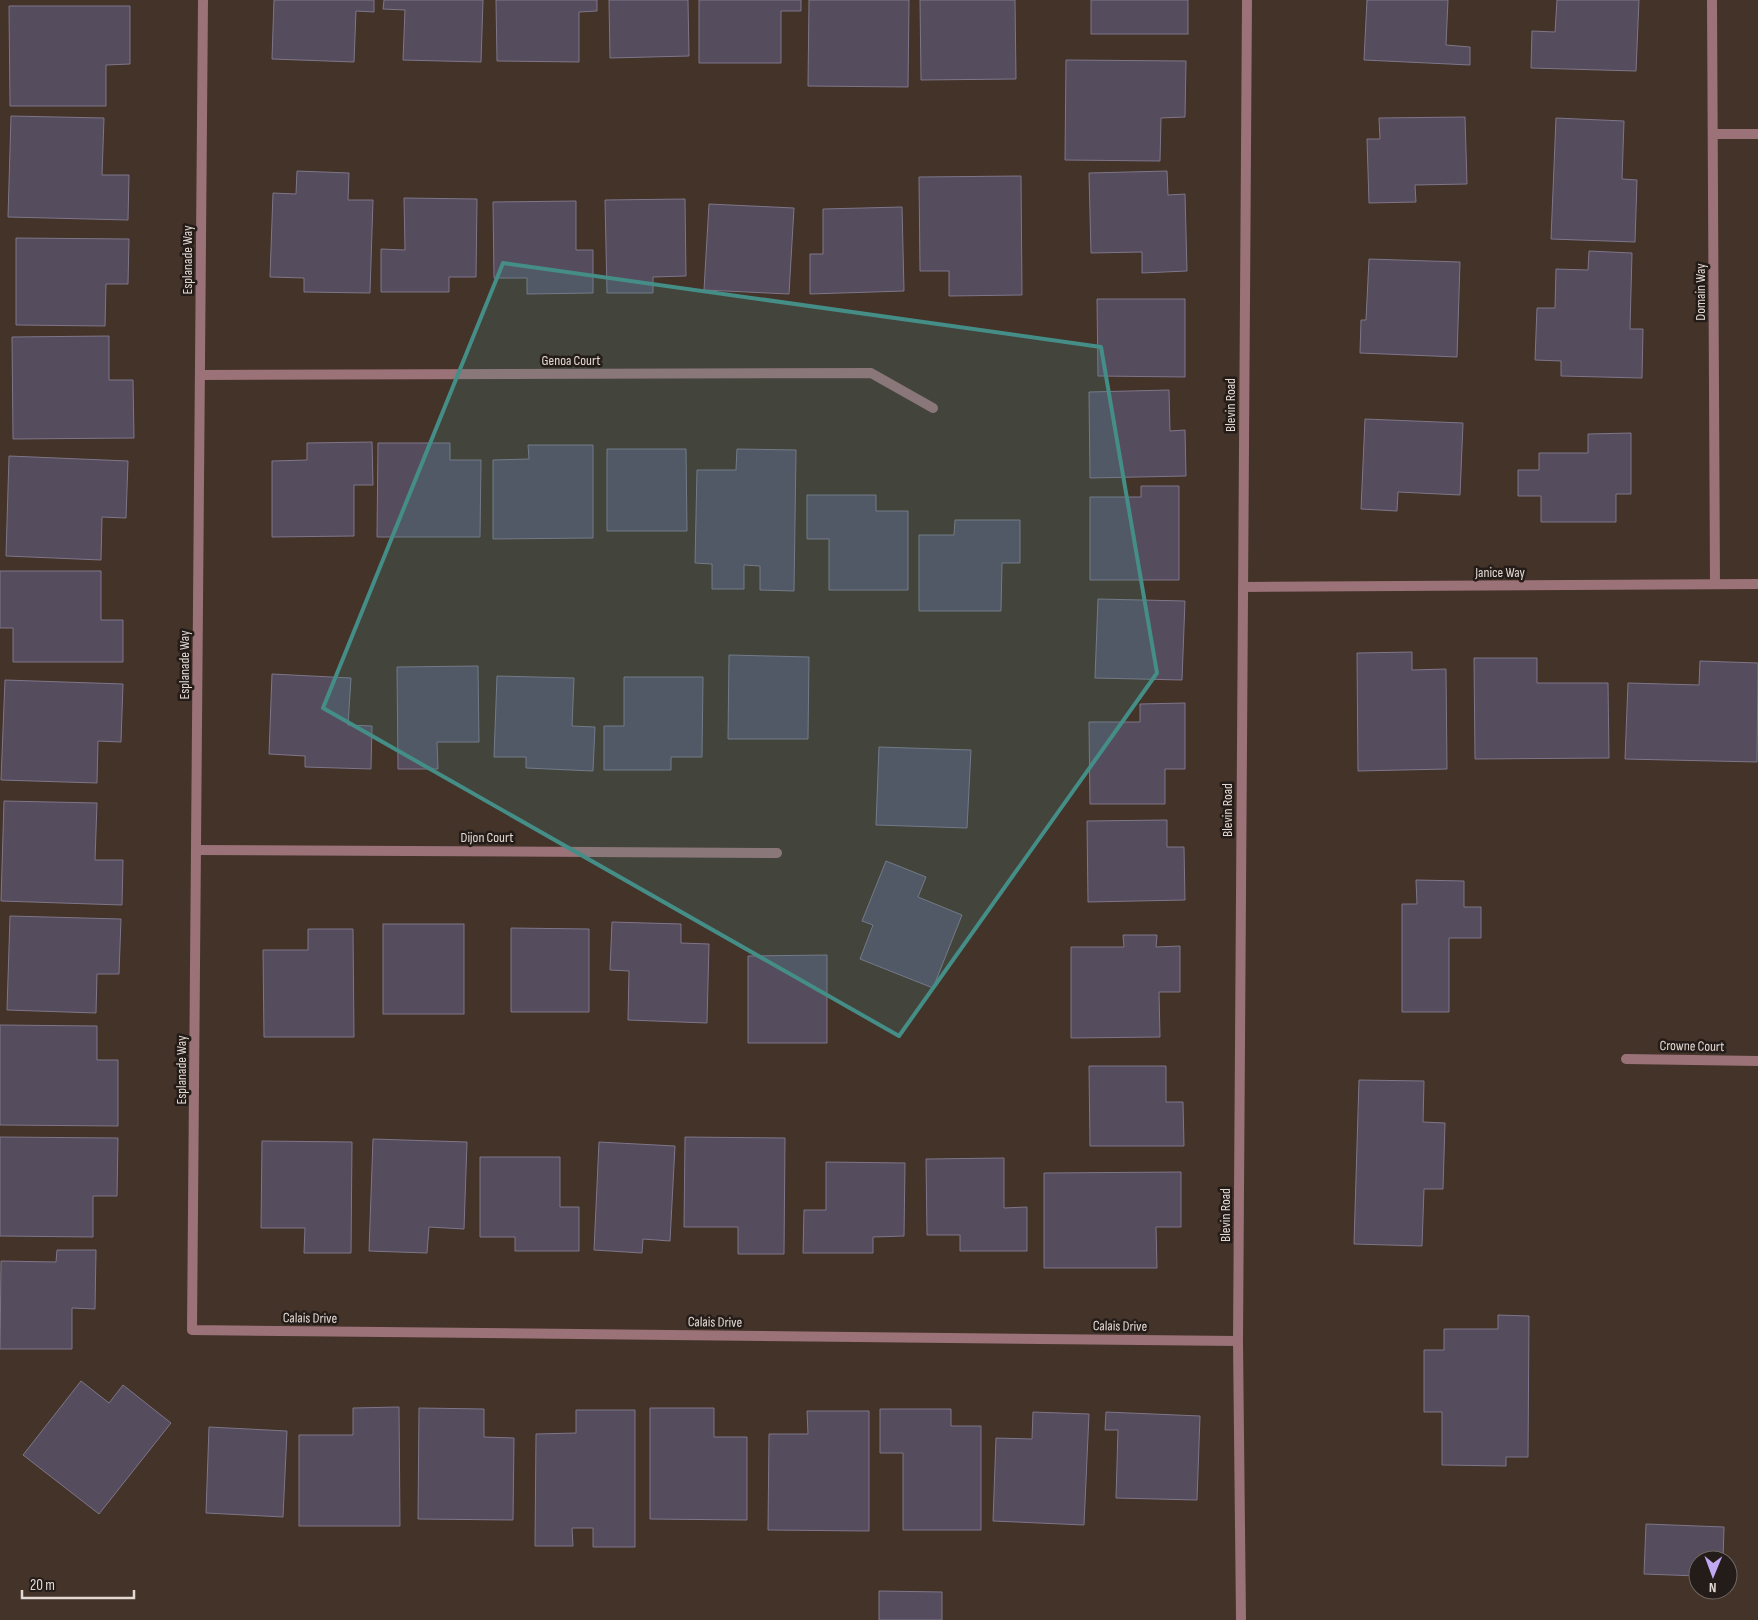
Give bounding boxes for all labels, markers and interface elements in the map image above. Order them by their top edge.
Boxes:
street label: Esplanade Way [179,225,196,295]
street label: Domain Way [1692,263,1709,321]
street label: Genoa Court [542,352,600,369]
street label: Blevin Road [1222,378,1239,432]
street label: Janice Way [1474,564,1525,581]
street label: Esplanade Way [176,630,193,700]
street label: Blevin Road [1219,783,1236,837]
street label: Dijon Court [461,829,513,846]
street label: Esplanade Way [173,1035,190,1105]
street label: Crowne Court [1659,1037,1725,1055]
street label: Blevin Road [1217,1188,1234,1242]
street label: Calais Drive [283,1309,337,1327]
street label: Calais Drive [688,1313,742,1331]
street label: Calais Drive [1093,1317,1147,1335]
north arrow [1688,1550,1738,1600]
scale bar [22,1568,135,1600]
text: 20 m [30,1576,55,1595]
text: N [1709,1579,1717,1596]

